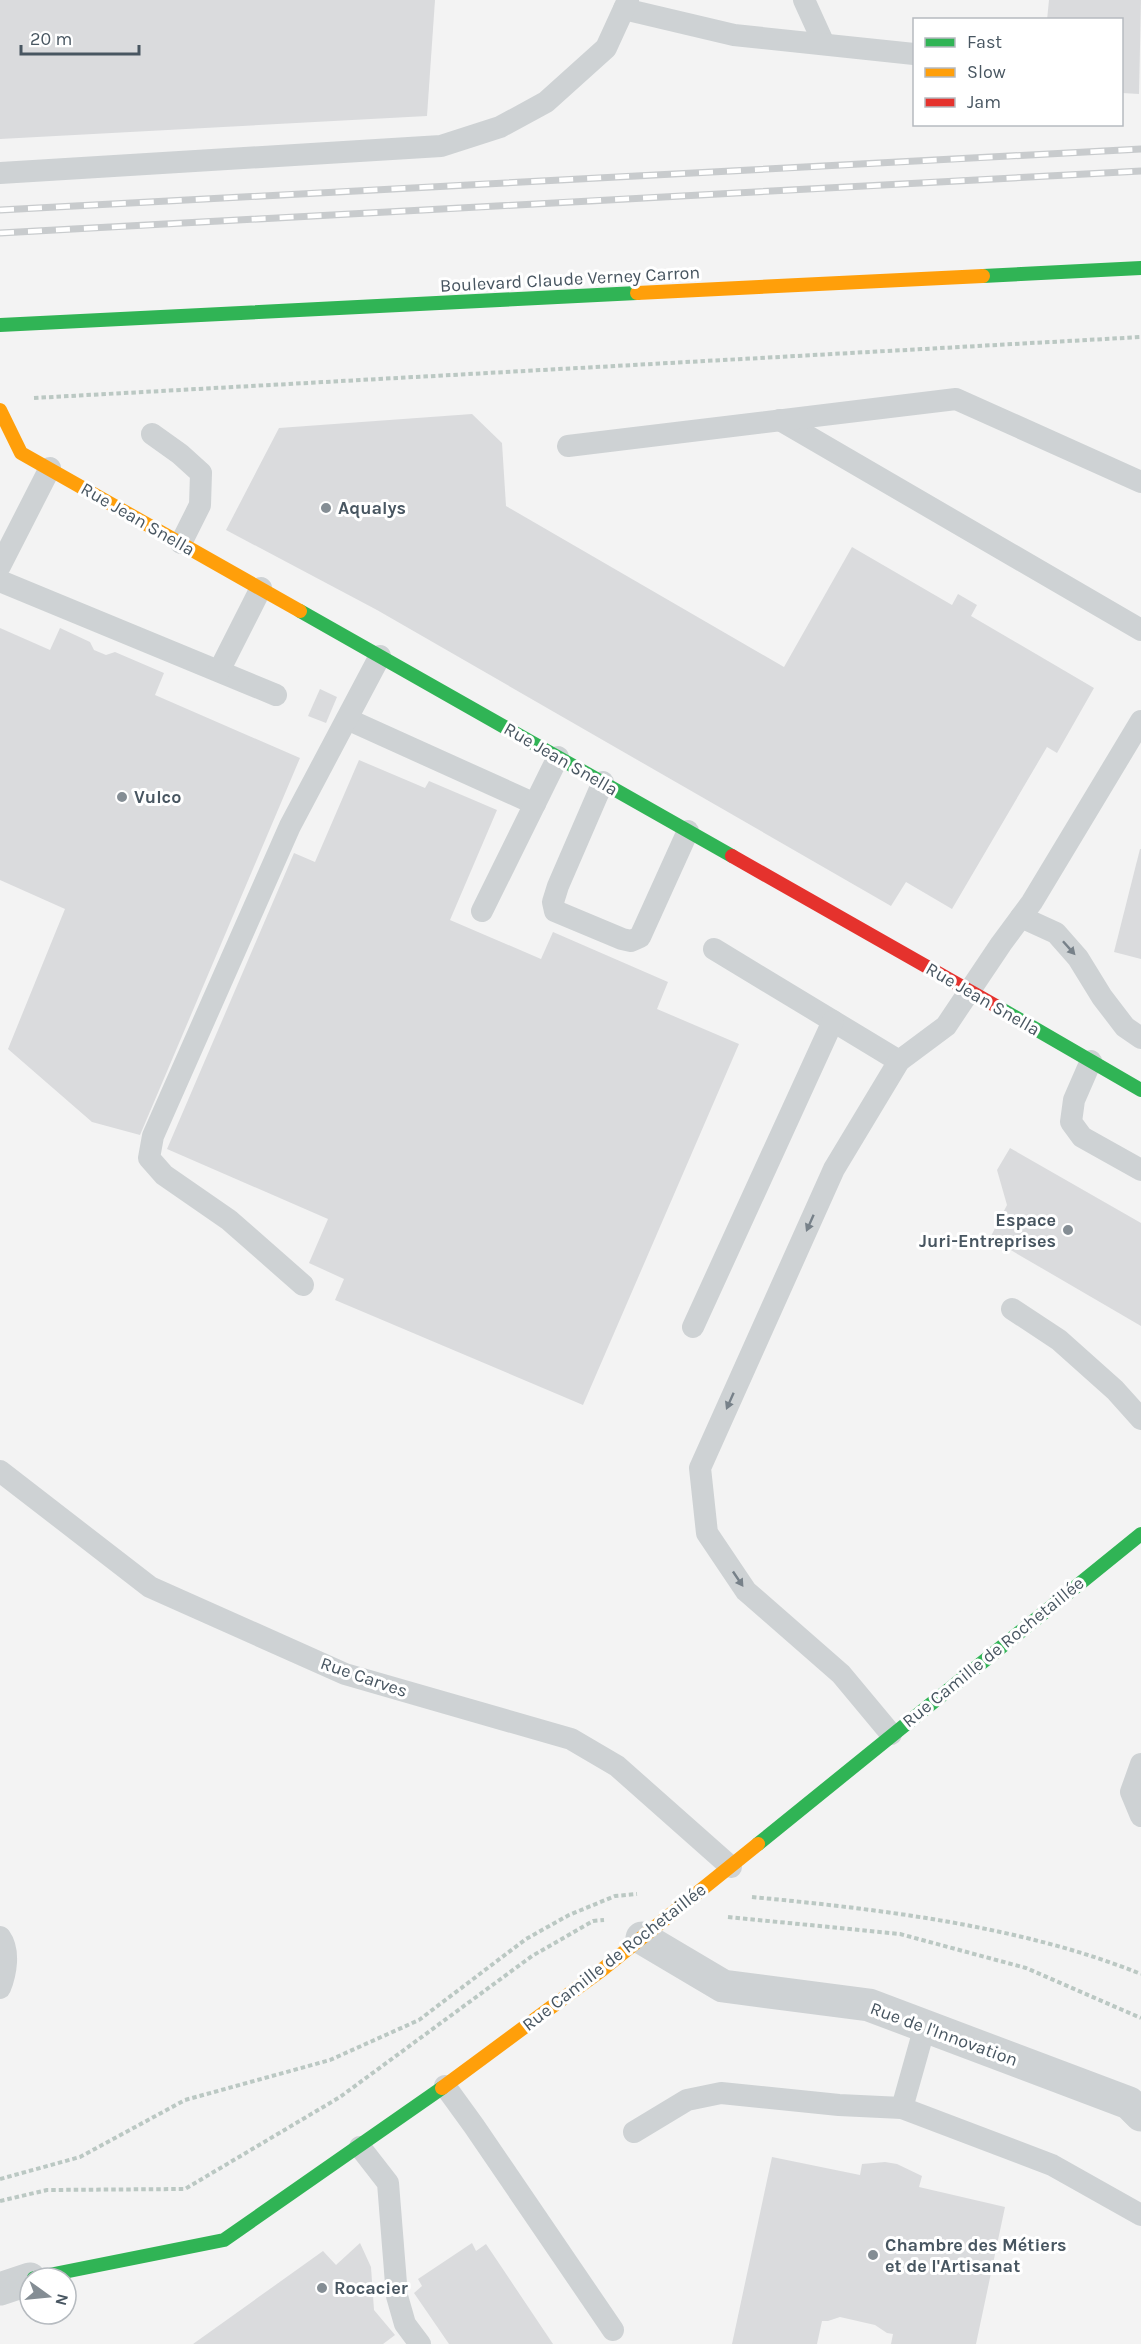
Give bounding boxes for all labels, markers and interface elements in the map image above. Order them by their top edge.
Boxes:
scale bar [21,18,140,56]
legend [913,18,1123,126]
text: 20 m [30,28,72,50]
text: Fast [967,31,1002,53]
text: Slow [967,61,1006,83]
text: Jam [967,91,1001,113]
street label: Boulevard Claude Verney Carron [439,261,701,297]
street label: Rue Jean Snella [77,477,199,561]
place label: Aqualys [338,497,406,519]
marker: Aqualys [319,501,333,515]
street label: Rue Jean Snella [500,717,622,801]
place label: Vulco [134,786,181,808]
marker: Vulco [115,790,129,804]
one-way arrow [1062,940,1075,955]
street label: Rue Jean Snella [922,957,1044,1041]
place label: Espace Juri-Entreprises [919,1209,1056,1252]
one-way arrow [805,1214,815,1232]
marker: Espace Juri-Entreprises [1061,1223,1075,1237]
one-way arrow [726,1392,735,1409]
one-way arrow [732,1571,743,1588]
street label: Rue Camille de Rochetaillée [898,1572,1088,1732]
street label: Rue Carves [318,1652,410,1702]
street label: Rue Camille de Rochetaillée [518,1878,710,2036]
street label: Rue de l'Innovation [867,1997,1021,2071]
place label: Chambre des Métiers et de l'Artisanat [885,2234,1066,2277]
marker: Chambre des Métiers et de l'Artisanat [866,2248,880,2262]
north arrow [18,2266,78,2326]
place label: Rocacier [334,2277,408,2299]
marker: Rocacier [315,2281,329,2295]
text: N [51,2292,73,2308]

